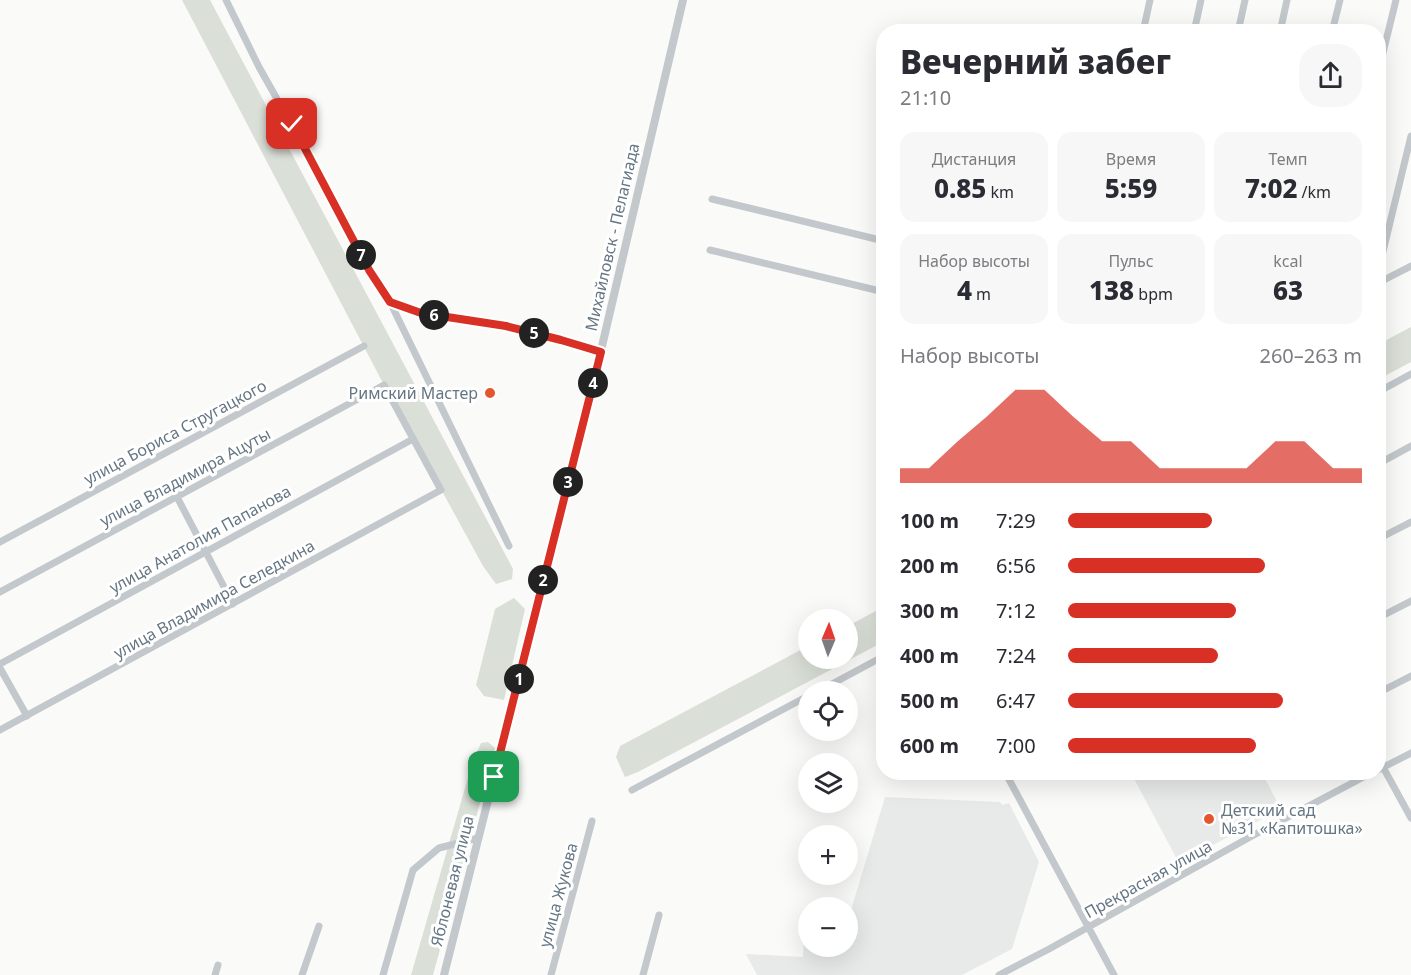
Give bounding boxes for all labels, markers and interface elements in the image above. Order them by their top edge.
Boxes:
text: Вечерний забег [900,39,1171,84]
button: share [1299,44,1362,107]
text: 21:10 [900,84,951,111]
pin [266,98,317,149]
icon: check [275,107,308,140]
street label: Михайловск - Пелагиада [580,141,644,333]
text: Дистанция [932,148,1016,170]
text: Время [1106,148,1156,170]
text: Темп [1268,148,1308,170]
text: 0.85 [934,170,986,206]
text: 5:59 [1105,170,1157,206]
text: 7:02 [1245,170,1297,206]
text: km [986,181,1014,203]
text: /km [1297,181,1331,203]
pin: 7 [346,240,376,270]
text: 7 [356,244,366,266]
text: Набор высоты [918,250,1030,272]
text: Пульс [1108,250,1154,272]
text: kcal [1273,250,1303,272]
text: 4 [957,272,972,308]
text: 138 [1089,272,1134,308]
text: 63 [1273,272,1303,308]
text: m [972,283,991,305]
text: bpm [1134,283,1173,305]
pin: 6 [419,300,449,330]
text: 6 [429,304,439,326]
pin: 5 [519,318,549,348]
text: 5 [529,322,539,344]
text: Набор высоты [900,342,1039,369]
text: 260–263 m [1259,342,1362,369]
pin: 4 [578,368,608,398]
text: 4 [588,372,598,394]
street label: улица Бориса Стругацкого [80,374,270,490]
place label: Римский Мастер [349,382,478,404]
marker: Римский Мастер [483,386,497,400]
street label: улица Владимира Ацуты [96,423,274,531]
pin: 3 [553,467,583,497]
text: 3 [563,471,573,493]
street label: улица Анатолия Папанова [105,480,295,598]
text: 100 m [900,507,959,534]
text: 7:29 [996,507,1036,534]
street label: улица Владимира Селедкина [109,534,319,664]
text: 200 m [900,552,959,579]
text: 6:56 [996,552,1036,579]
pin: 2 [528,565,558,595]
text: 2 [538,569,548,591]
text: 300 m [900,597,959,624]
text: 7:12 [996,597,1036,624]
north arrow [798,609,858,669]
map controls [798,609,858,957]
text: 400 m [900,642,959,669]
text: 7:24 [996,642,1036,669]
pin: 1 [504,664,534,694]
text: 1 [514,668,524,690]
button: locate [798,681,858,741]
text: 500 m [900,687,959,714]
text: 6:47 [996,687,1036,714]
text: 600 m [900,732,959,759]
text: 7:00 [996,732,1036,759]
pin [468,751,519,802]
button: layers [798,753,858,813]
icon: arrive [477,760,510,793]
place label: Детский сад №31 «Капитошка» [1221,799,1363,839]
marker: Детский сад №31 «Капитошка» [1202,812,1216,826]
street label: Яблоневая улица [425,813,479,949]
button: + [798,825,858,885]
street label: Прекрасная улица [1080,835,1216,923]
street label: улица Жукова [533,840,583,950]
button: − [798,897,858,957]

